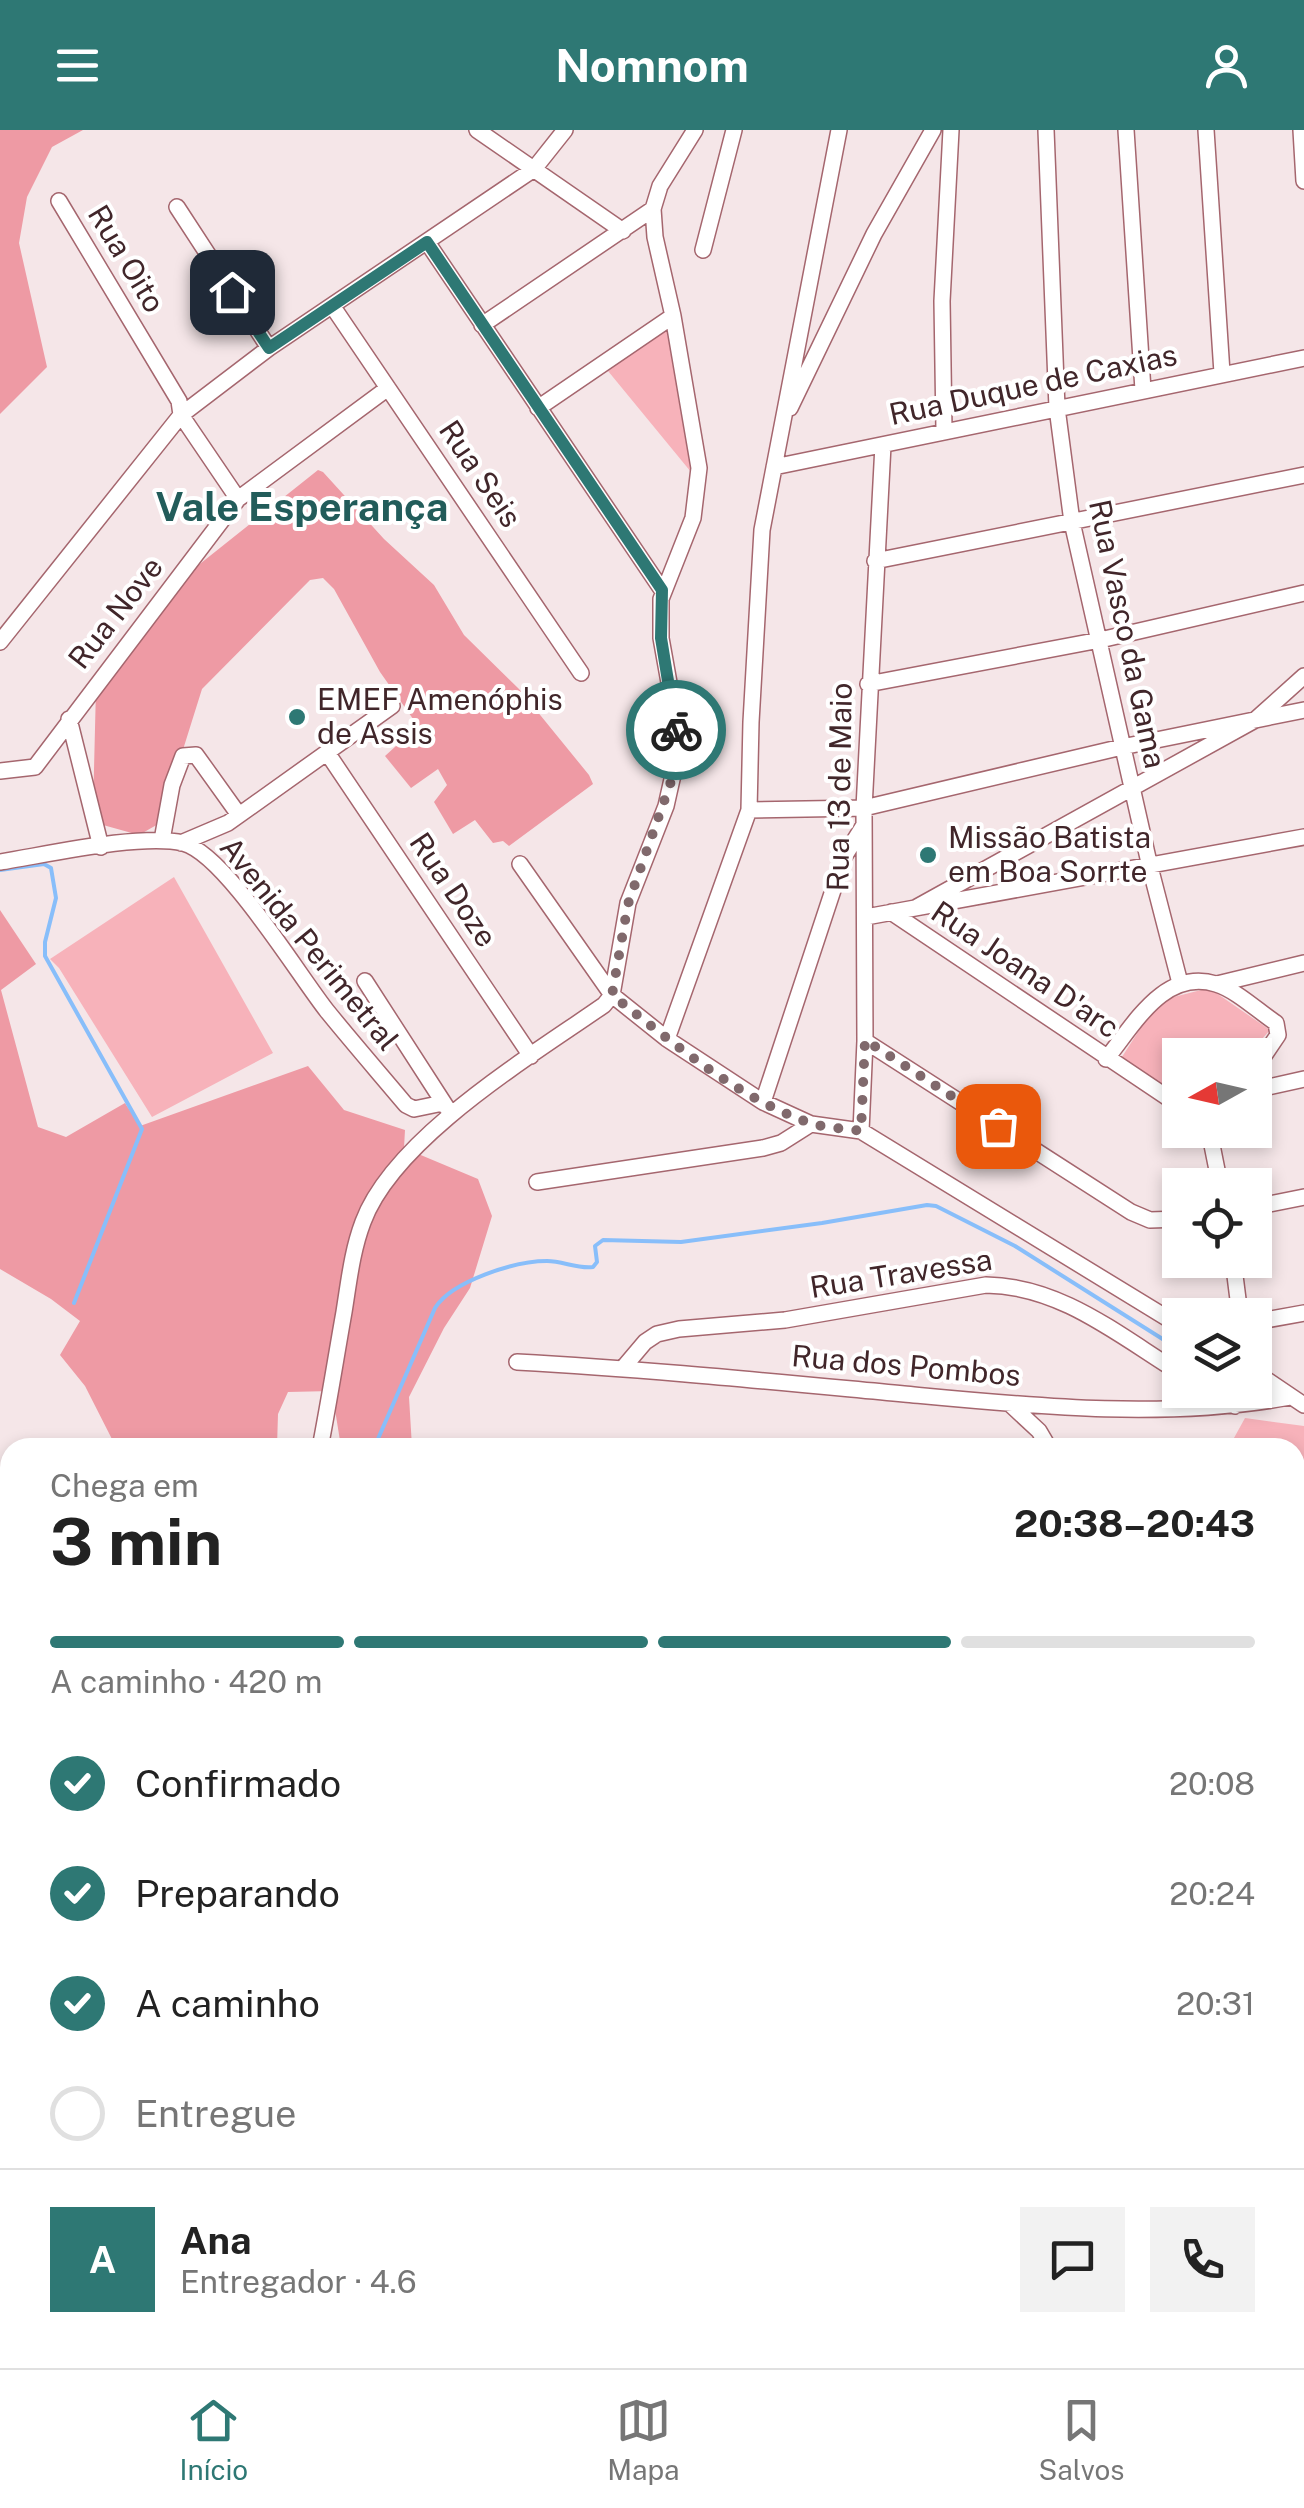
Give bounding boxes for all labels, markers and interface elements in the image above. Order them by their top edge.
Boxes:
icon: menu [50,38,105,93]
icon: person [1199,38,1254,93]
text: Nomnom [555,39,749,92]
street label: Rua Oito [81,198,173,319]
pin [190,250,275,335]
icon: home [205,265,260,320]
street label: Rua Duque de Caxias [886,336,1180,432]
street label: Rua Seis [432,413,530,534]
district label: Vale Esperança [155,483,449,530]
street label: Rua Vasco da Gama [1082,496,1174,771]
street label: Rua Nove [60,549,170,676]
courier [626,680,726,780]
place label: EMEF Amenóphis de Assis [317,681,563,751]
street label: Rua 13 de Maio [819,682,859,892]
icon: bike [649,703,704,758]
marker: EMEF Amenóphis de Assis [286,706,308,728]
place label: Missão Batista em Boa Sorrte [948,819,1151,889]
street label: Rua Doze [403,825,505,953]
street label: Avenida Perimetral [213,830,407,1057]
marker: Missão Batista em Boa Sorrte [917,844,939,866]
street label: Rua Joana D'arc [925,893,1126,1045]
north arrow [1162,1038,1272,1148]
map controls [1162,1038,1272,1408]
pin [956,1084,1041,1169]
icon: bag [971,1099,1026,1154]
button: locate [1162,1168,1272,1278]
street label: Rua Travessa [807,1241,995,1305]
button: layers [1162,1298,1272,1408]
street label: Rua dos Pombos [790,1337,1022,1393]
text: Chega em [50,1467,199,1504]
text: 20:38–20:43 [1014,1501,1255,1546]
text: 3 min [50,1503,222,1580]
text: A caminho · 420 m [50,1663,322,1700]
icon: check [50,1756,105,1811]
text: Confirmado [135,1761,341,1806]
text: 20:08 [1169,1765,1255,1802]
icon: check [50,1866,105,1921]
text: Preparando [135,1871,340,1916]
text: 20:24 [1169,1875,1255,1912]
icon: check [50,1976,105,2031]
text: A caminho [135,1981,320,2026]
text: 20:31 [1176,1985,1255,2022]
text: Entregue [135,2091,297,2136]
button: chat [1020,2207,1125,2312]
button: phone [1150,2207,1255,2312]
text: Ana [180,2218,252,2263]
text: A [89,2237,116,2282]
text: Entregador · 4.6 [180,2263,417,2300]
tab: Início [180,2393,248,2486]
tab: Mapa [607,2393,679,2486]
tab: Salvos [1039,2393,1124,2486]

